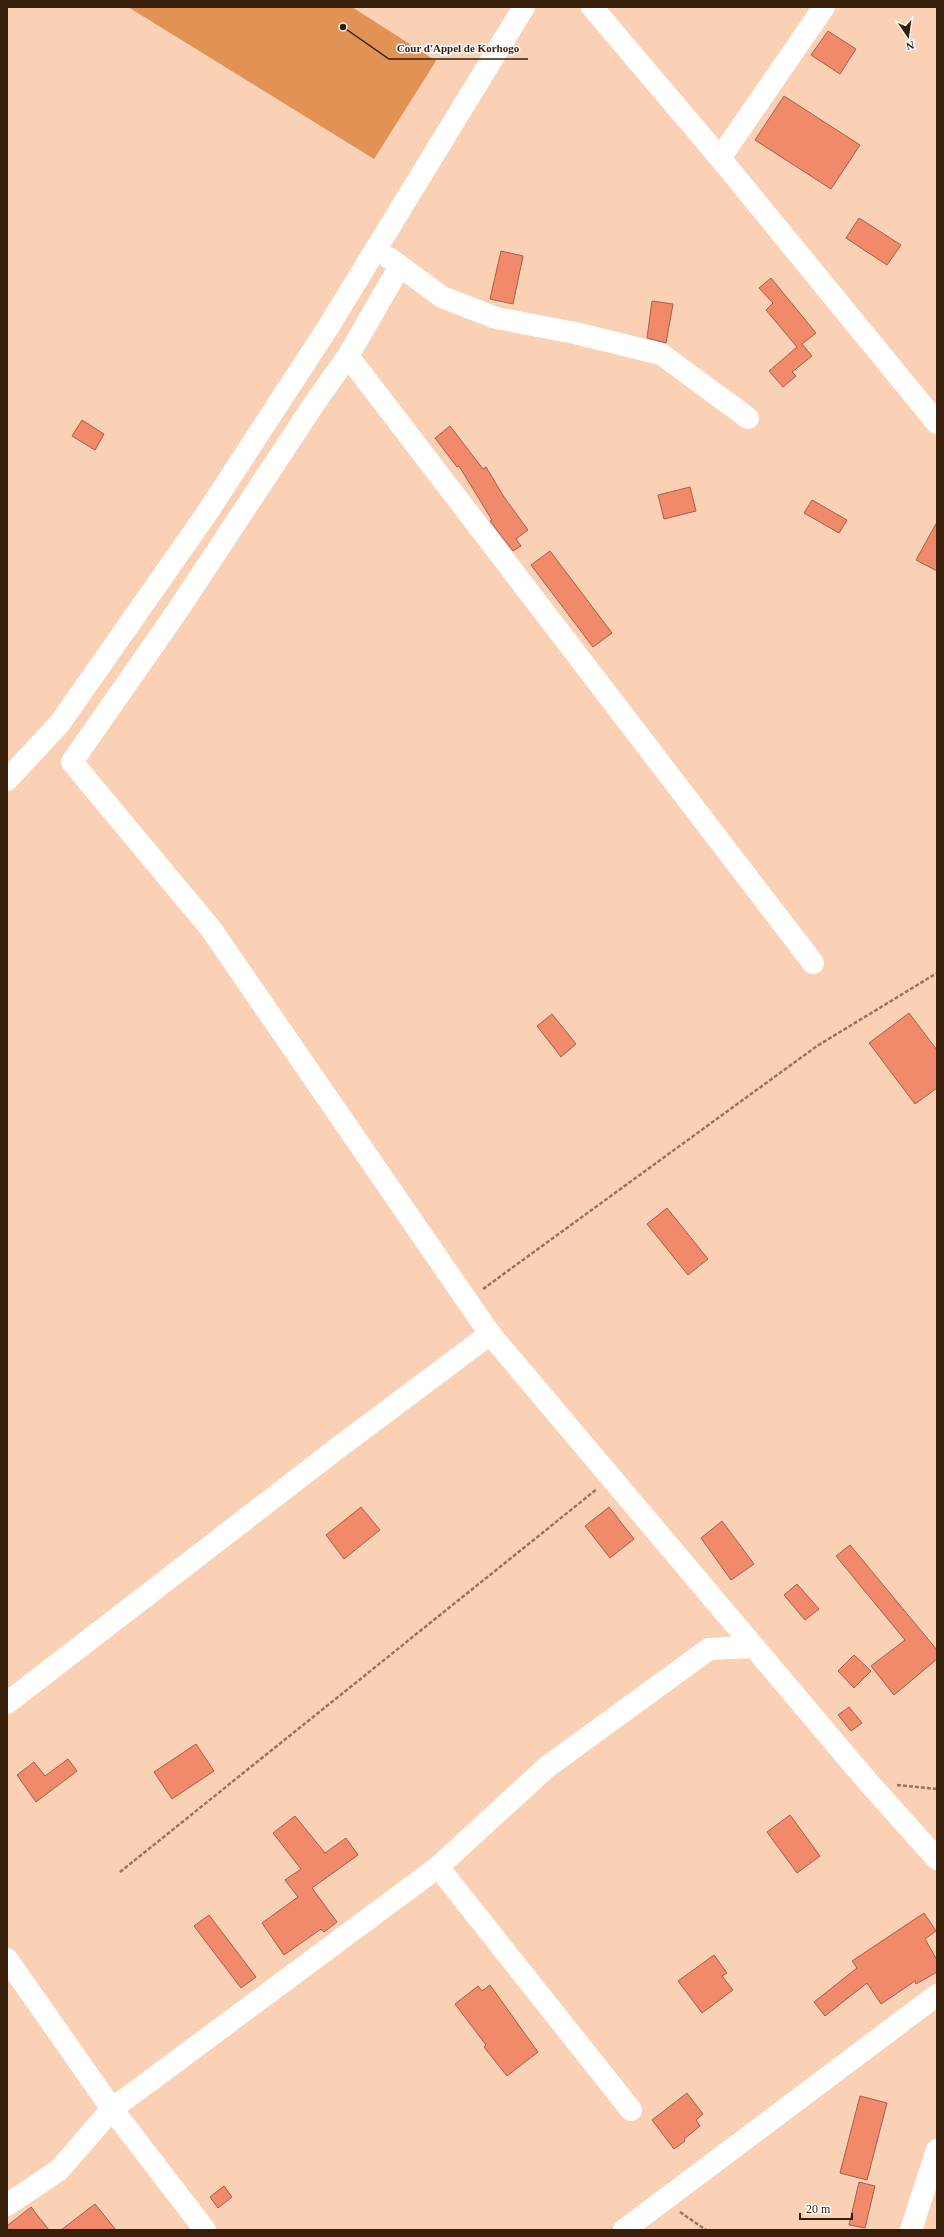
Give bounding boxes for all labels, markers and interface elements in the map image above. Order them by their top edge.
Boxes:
north arrow [888,16,928,56]
callout: Cour d'Appel de Korhogo [389,36,528,59]
text: N [905,39,915,52]
text: Cour d'Appel de Korhogo [397,42,520,54]
scale bar [800,2195,852,2221]
text: 20 m [806,2202,831,2216]

